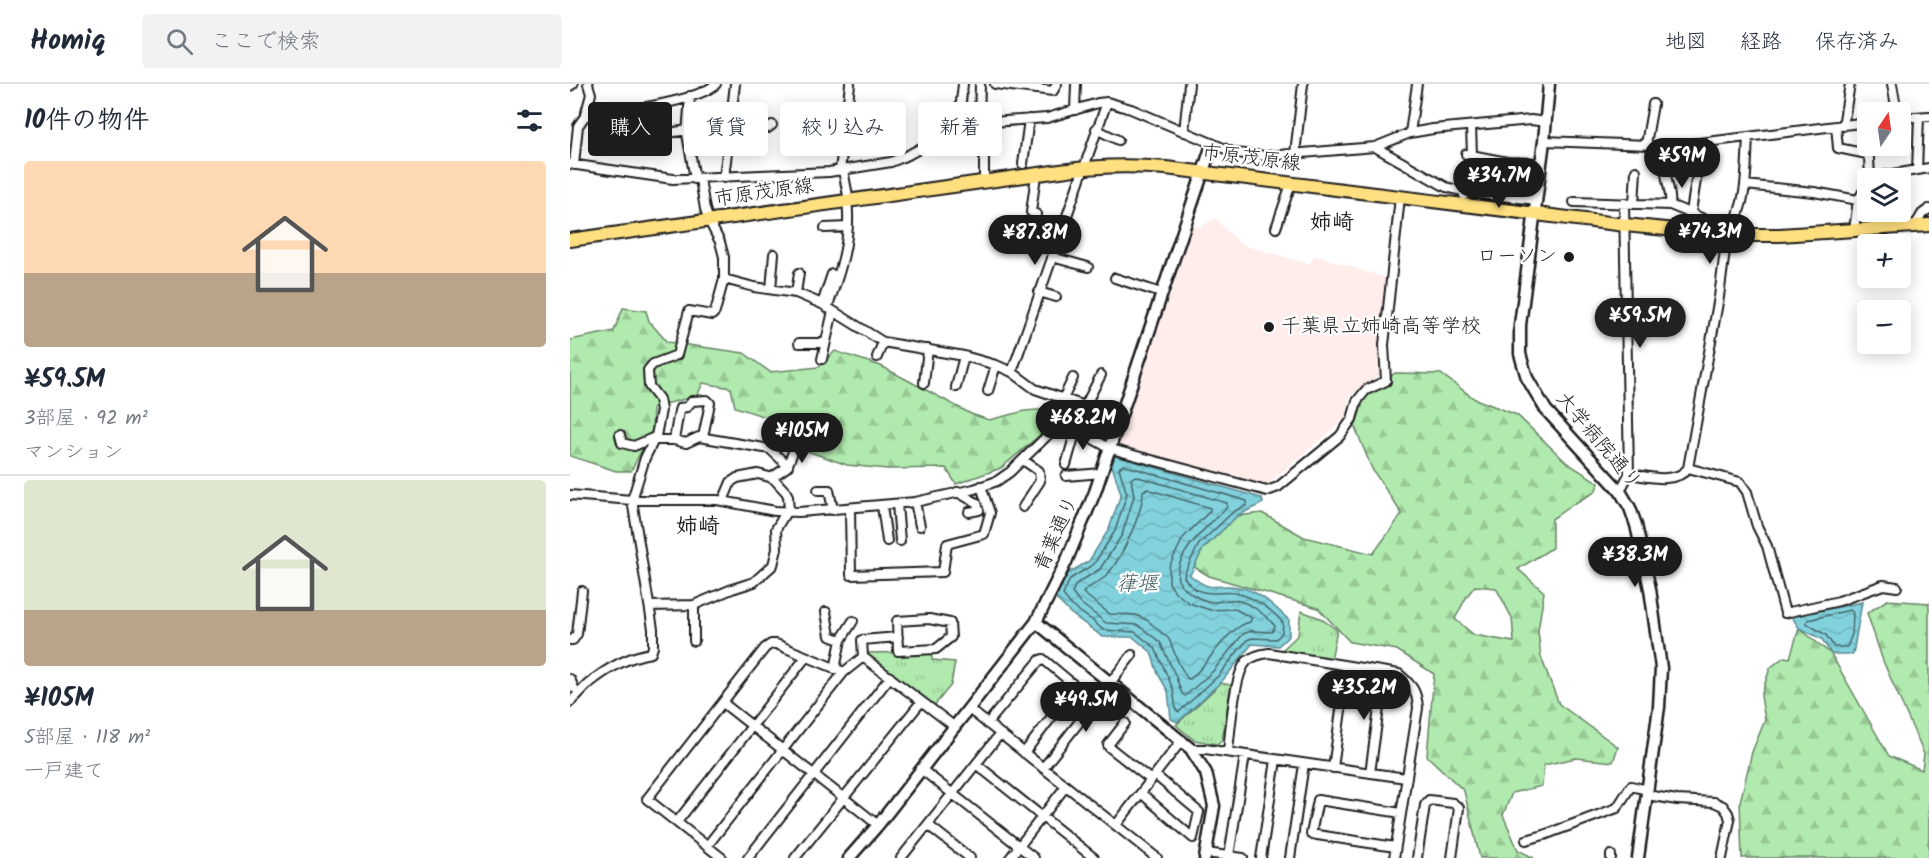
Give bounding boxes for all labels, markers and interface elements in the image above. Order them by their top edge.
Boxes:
search box [142,14,562,68]
text: Homiq [30,19,106,64]
icon: search [163,25,196,58]
text: ここで検索 [211,25,321,60]
text: 地図 [1665,26,1707,59]
text: 経路 [1740,26,1782,59]
text: 保存済み [1815,26,1899,59]
text: 10件の物件 [24,100,149,142]
chip: 購入 [588,102,672,156]
chip: 賃貸 [684,102,768,156]
chip: 絞り込み [780,102,906,156]
chip: 新着 [918,102,1002,156]
north arrow [1857,102,1911,156]
map controls [1857,102,1911,354]
icon: filters [513,104,546,137]
street label: 市原茂原線 [1199,137,1303,181]
pin: ¥59M [1646,138,1718,189]
text: ¥59M [1658,141,1706,173]
pin: ¥34.7M [1450,158,1548,209]
text: ¥34.7M [1467,161,1531,193]
button: layers [1857,168,1911,222]
street label: 市原茂原線 [712,170,816,216]
icon: home [231,200,339,308]
district label: 姉崎 [1310,206,1354,241]
pin: ¥74.3M [1661,214,1759,265]
pin: ¥87.8M [986,215,1084,266]
text: ¥74.3M [1678,217,1742,249]
text: ¥87.8M [1002,218,1068,250]
button: + [1857,234,1911,288]
place label: ローソン [1477,241,1557,273]
marker: ローソン [1562,250,1576,264]
pin: ¥59.5M [1591,298,1689,349]
button: − [1857,300,1911,354]
text: ¥59.5M [1609,301,1671,333]
place label: 千葉県立姉崎高等学校 [1281,311,1481,343]
marker: 千葉県立姉崎高等学校 [1262,320,1276,334]
text: ¥59.5M [24,359,105,401]
street label: 大学病院通り [1547,385,1649,497]
pin: ¥68.2M [1034,400,1132,451]
text: 3部屋 · 92 m² [24,403,148,435]
text: ¥68.2M [1050,403,1116,435]
pin: ¥105M [760,413,844,464]
text: ¥105M [775,416,829,448]
text: マンション [24,437,123,469]
street label: 青葉通り [1026,491,1088,577]
district label: 姉崎 [676,510,720,545]
icon: home [231,519,339,627]
pin: ¥38.3M [1586,537,1684,588]
text: ¥38.3M [1602,540,1668,572]
water label: 葎堰 [1116,568,1160,601]
pin: ¥35.2M [1315,670,1413,721]
text: ¥35.2M [1332,673,1396,705]
text: ¥105M [24,678,94,720]
pin: ¥49.5M [1037,682,1135,733]
text: ¥49.5M [1054,685,1118,717]
text: 5部屋 · 118 m² [24,722,150,754]
text: 一戸建て [24,756,104,788]

